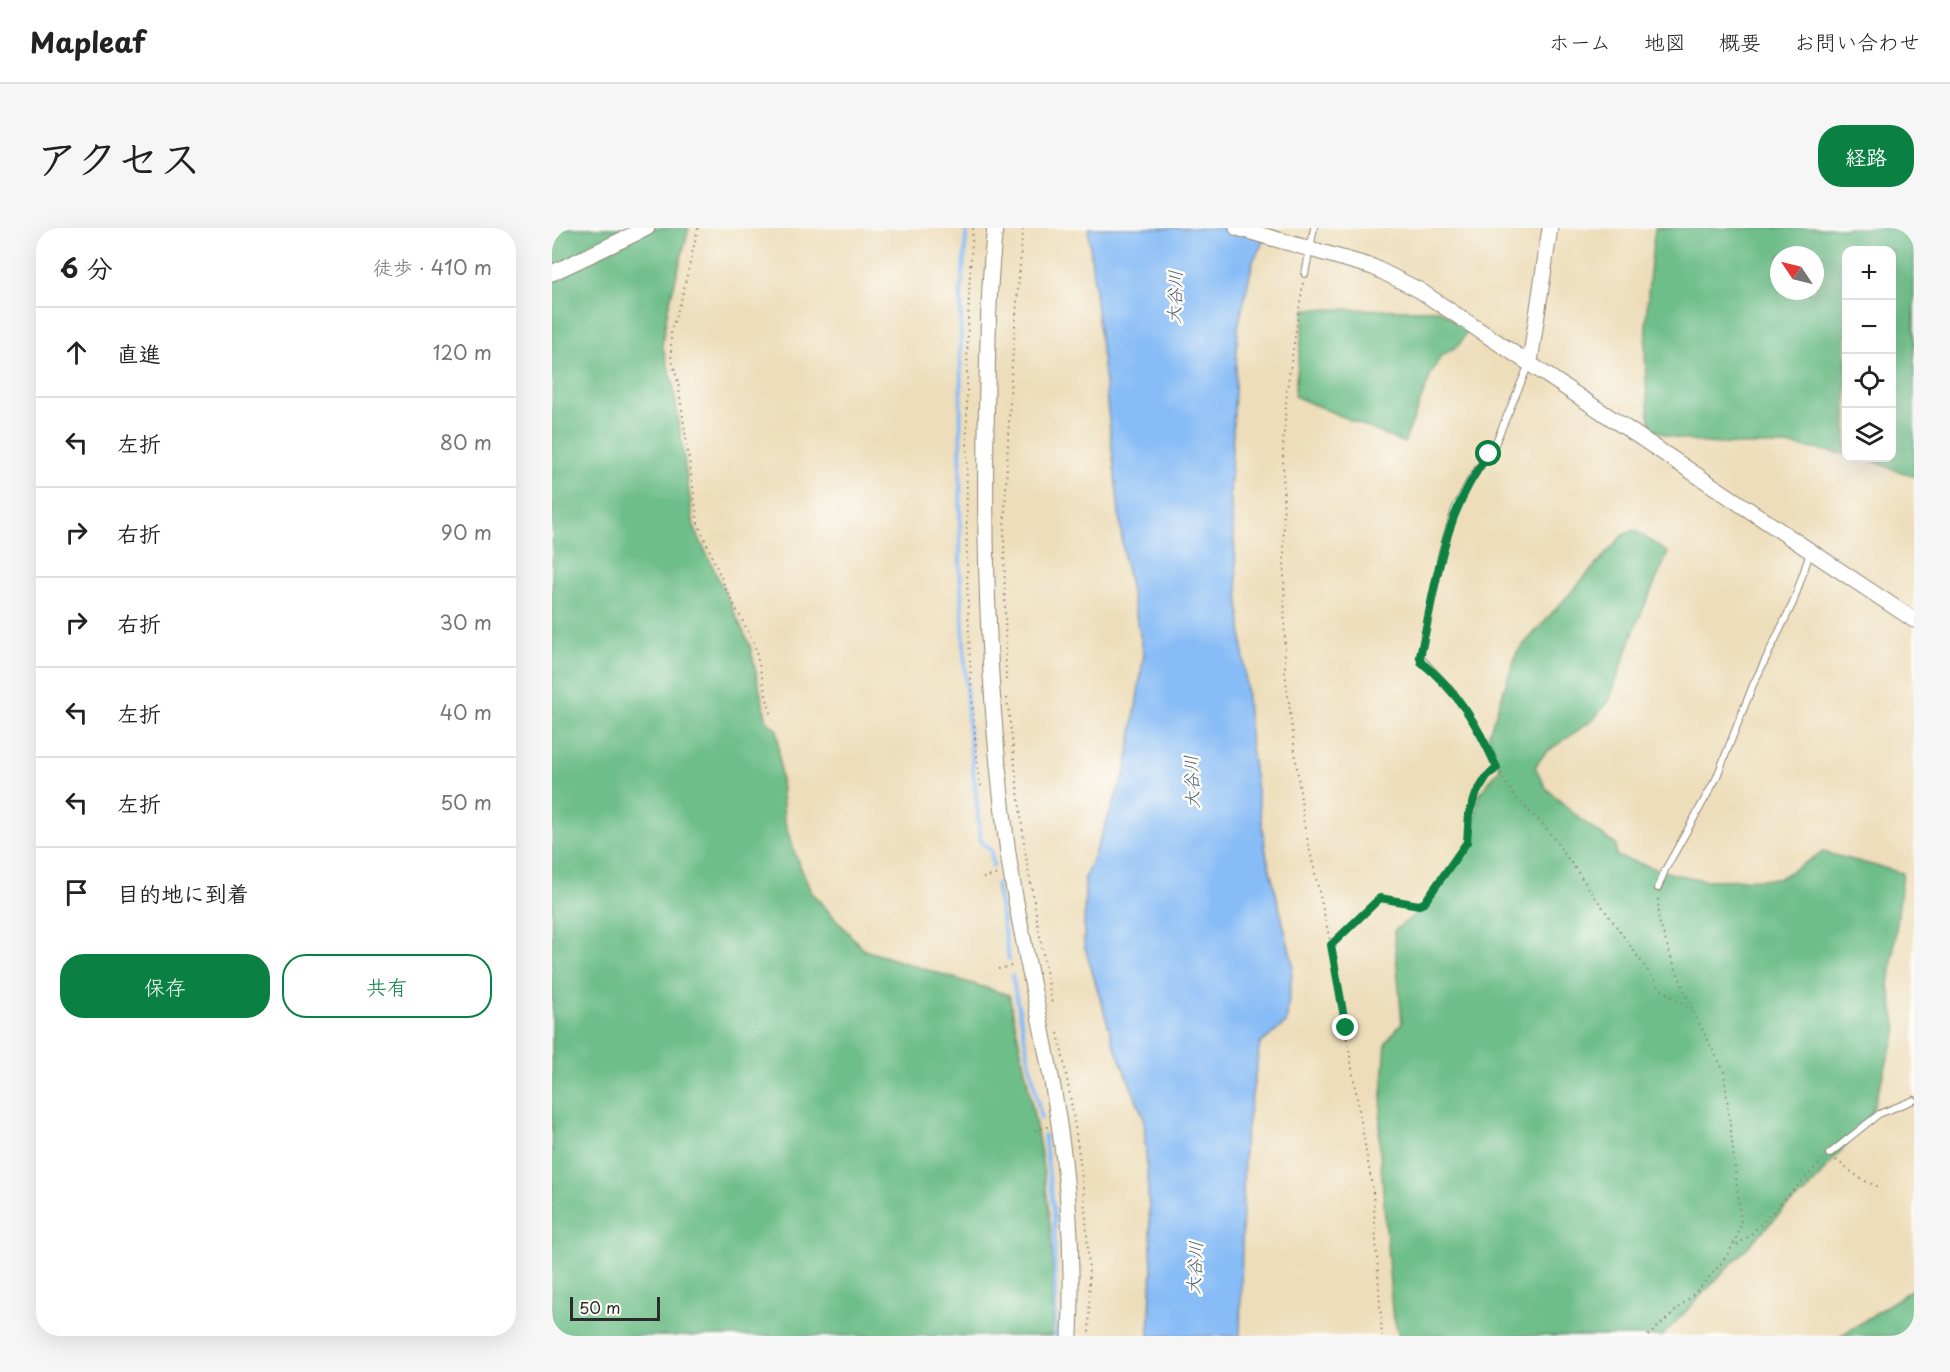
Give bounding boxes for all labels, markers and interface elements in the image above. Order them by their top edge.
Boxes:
text: Mapleaf [30,20,146,63]
text: ホーム [1549,25,1611,57]
text: 地図 [1644,25,1686,57]
text: 概要 [1719,25,1761,57]
text: お問い合わせ [1794,25,1920,57]
text: アクセス [36,125,201,188]
button: 経路 [1818,125,1914,187]
north arrow [1770,246,1824,300]
map controls [1842,246,1896,462]
button: + [1842,246,1896,300]
text: 6 分 [60,248,113,287]
text: 徒歩 · 410 m [373,252,492,282]
water label: 大谷川 [1159,269,1188,324]
button: − [1842,300,1896,354]
icon: ahead [60,336,93,369]
text: 直進 [117,336,161,369]
text: 120 m [433,337,492,367]
button: locate [1842,354,1896,408]
button: layers [1842,408,1896,462]
icon: left [60,426,93,459]
text: 左折 [117,426,161,459]
text: 80 m [440,427,492,457]
route start [1475,440,1501,466]
icon: right [60,516,93,549]
text: 右折 [117,516,161,549]
text: 90 m [441,517,492,547]
icon: right [60,606,93,639]
text: 右折 [117,606,161,639]
text: 30 m [439,607,492,637]
icon: left [60,696,93,729]
text: 左折 [117,696,161,729]
text: 40 m [440,697,492,727]
water label: 大谷川 [1176,755,1205,810]
icon: left [60,786,93,819]
text: 左折 [117,786,161,819]
text: 50 m [440,787,492,817]
icon: arrive [60,876,93,909]
text: 目的地に到着 [117,876,249,909]
button: 保存 [60,954,270,1018]
button: 共有 [282,954,492,1018]
route end [1332,1014,1358,1040]
water label: 大谷川 [1179,1240,1208,1296]
scale bar [570,1294,660,1322]
text: 50 m [579,1295,620,1319]

